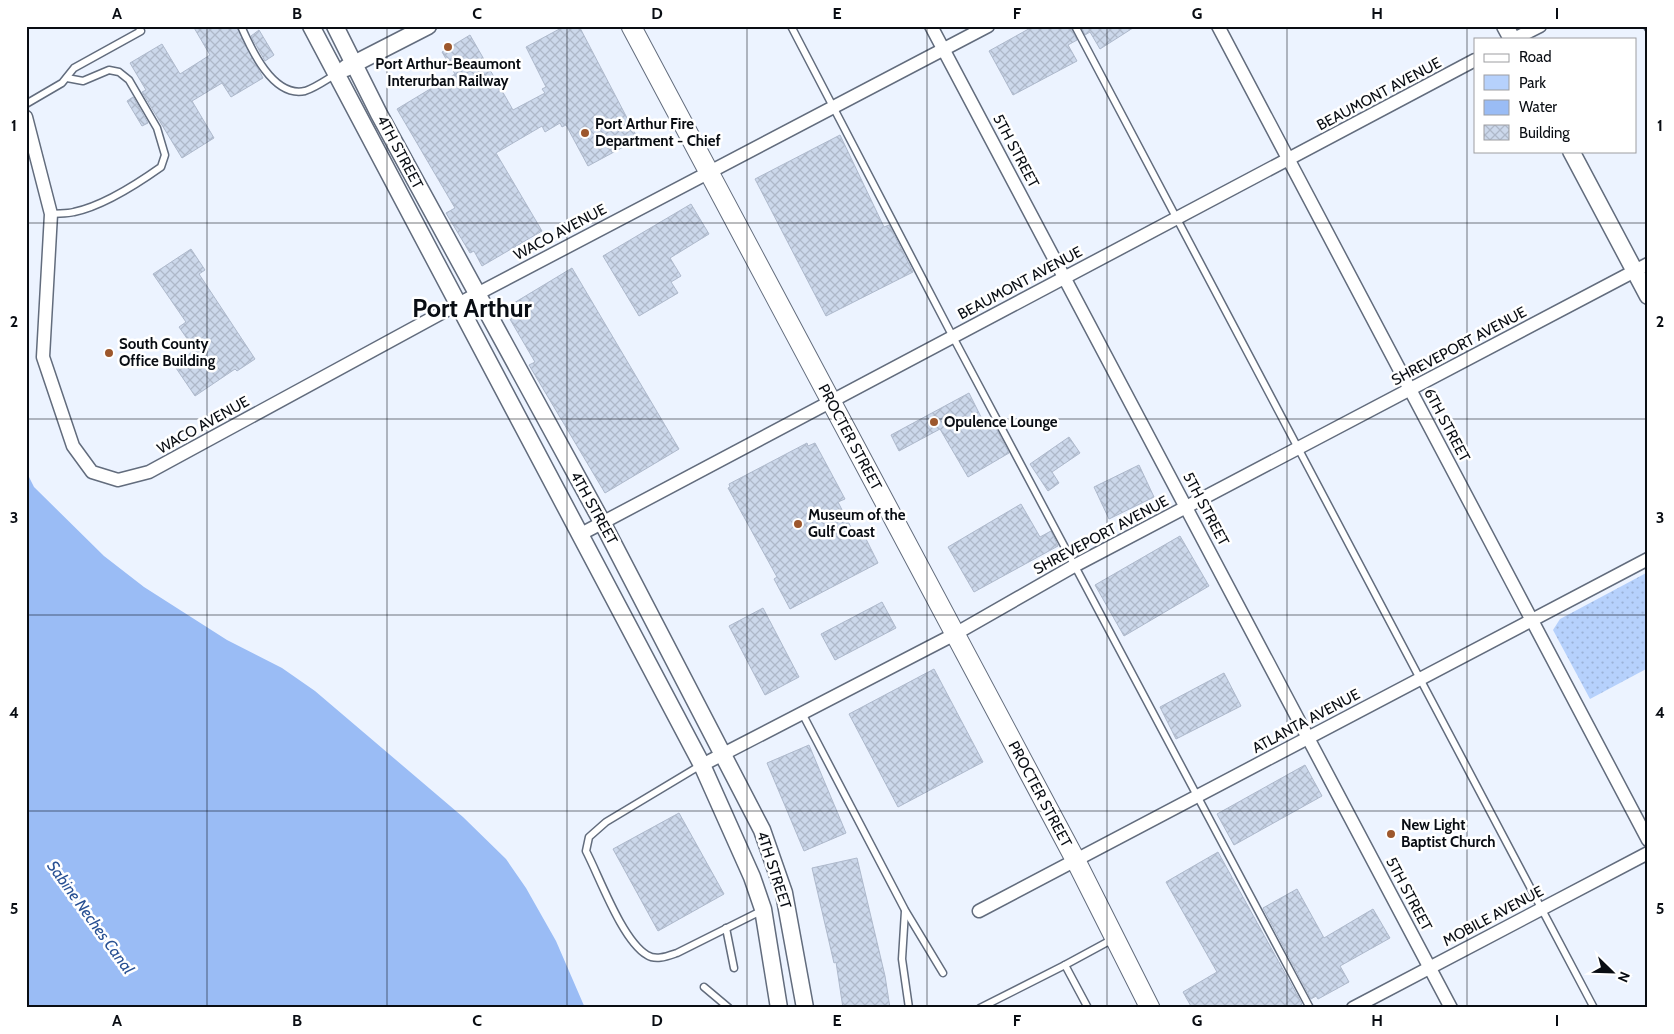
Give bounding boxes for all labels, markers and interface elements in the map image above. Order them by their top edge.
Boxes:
text: A [112,4,122,23]
text: B [292,4,302,23]
text: C [472,4,482,23]
text: D [651,4,663,23]
text: E [832,4,842,23]
text: F [1013,4,1022,23]
text: G [1192,4,1202,23]
text: H [1371,4,1383,23]
text: I [1555,4,1559,23]
legend [1474,38,1636,152]
marker: Port Arthur-Beaumont Interurban Railway [442,41,454,53]
text: Road [1519,48,1552,66]
street label: BEAUMONT AVENUE [1314,54,1444,134]
place label: Port Arthur-Beaumont Interurban Railway [375,55,521,90]
text: Park [1519,74,1546,92]
text: Water [1519,98,1557,116]
street label: 5TH STREET [989,111,1043,191]
street label: 4TH STREET [373,112,427,192]
place label: Port Arthur Fire Department - Chief [595,115,721,150]
text: 1 [11,116,17,135]
text: 1 [1657,116,1663,135]
text: Building [1519,124,1570,142]
marker: Port Arthur Fire Department - Chief [579,127,591,139]
street label: WACO AVENUE [511,200,609,264]
street label: BEAUMONT AVENUE [955,243,1085,323]
district label: Port Arthur [412,293,533,323]
street label: SHREVEPORT AVENUE [1388,303,1530,389]
text: 2 [10,312,18,331]
text: 2 [1656,312,1664,331]
place label: South County Office Building [119,335,216,370]
marker: South County Office Building [103,347,115,359]
street label: PROCTER STREET [814,381,886,493]
street label: 6TH STREET [1420,385,1474,465]
street label: WACO AVENUE [154,392,252,458]
place label: Opulence Lounge [944,413,1058,431]
marker: Opulence Lounge [928,416,940,428]
street label: 4TH STREET [567,468,621,548]
street label: 5TH STREET [1179,469,1233,549]
street label: SHREVEPORT AVENUE [1030,492,1172,578]
place label: Museum of the Gulf Coast [808,506,906,541]
text: 3 [10,508,18,527]
text: 3 [1656,508,1664,527]
marker: Museum of the Gulf Coast [792,518,804,530]
street label: ATLANTA AVENUE [1249,685,1363,757]
text: 4 [9,703,19,722]
text: 4 [1655,703,1665,722]
street label: PROCTER STREET [1004,738,1076,850]
place label: New Light Baptist Church [1401,816,1496,851]
marker: New Light Baptist Church [1385,828,1397,840]
street label: 4TH STREET [753,829,795,911]
street label: 5TH STREET [1382,854,1436,934]
water label: Sabine Neches Canal [43,857,138,978]
street label: MOBILE AVENUE [1440,882,1546,950]
text: 5 [10,899,18,918]
text: 5 [1656,899,1664,918]
north arrow [1586,946,1636,996]
text: N [1614,969,1634,985]
text: A [112,1011,122,1030]
text: B [292,1011,302,1030]
text: C [472,1011,482,1030]
text: D [651,1011,663,1030]
text: E [832,1011,842,1030]
text: F [1013,1011,1022,1030]
text: G [1192,1011,1202,1030]
text: H [1371,1011,1383,1030]
text: I [1555,1011,1559,1030]

